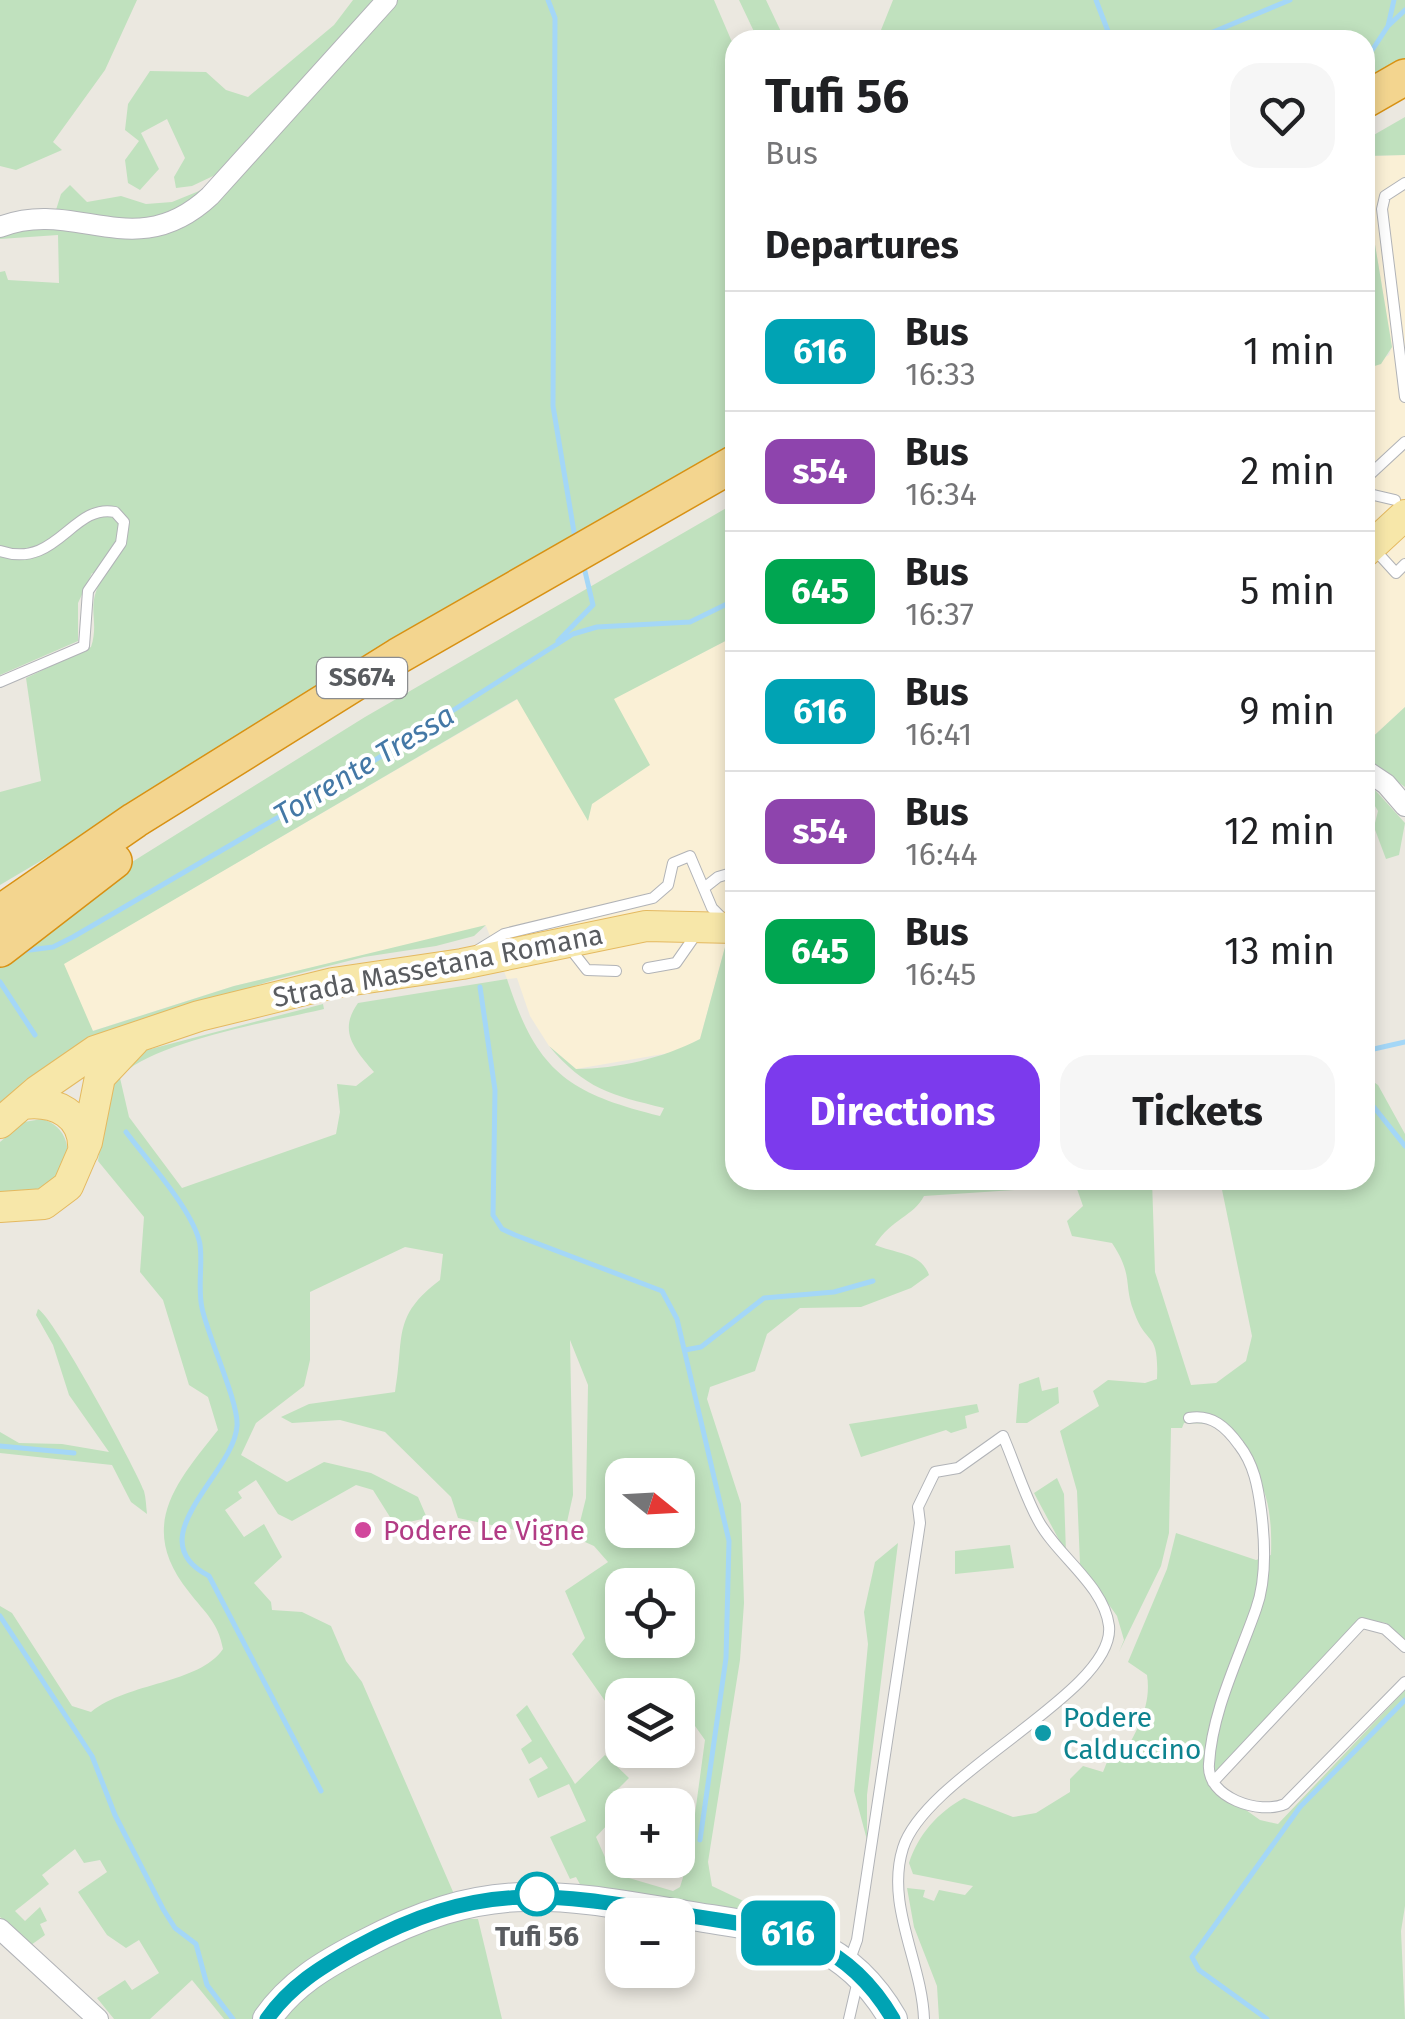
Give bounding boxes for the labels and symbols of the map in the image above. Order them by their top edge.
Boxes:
road number: SS674 [317,658,407,698]
water label: Torrente Tressa [267,697,461,833]
street label: Strada Massetana Romana [270,918,606,1014]
north arrow [605,1458,695,1548]
place label: Podere Le Vigne [383,1514,585,1547]
marker: Podere Le Vigne [352,1519,374,1541]
place label: Podere Calduccino [1063,1701,1201,1766]
marker: Podere Calduccino [1032,1722,1054,1744]
marker: Tufi 56 [516,1873,558,1915]
line badge: 616 [730,1900,846,1966]
place label: Tufi 56 [495,1920,579,1953]

